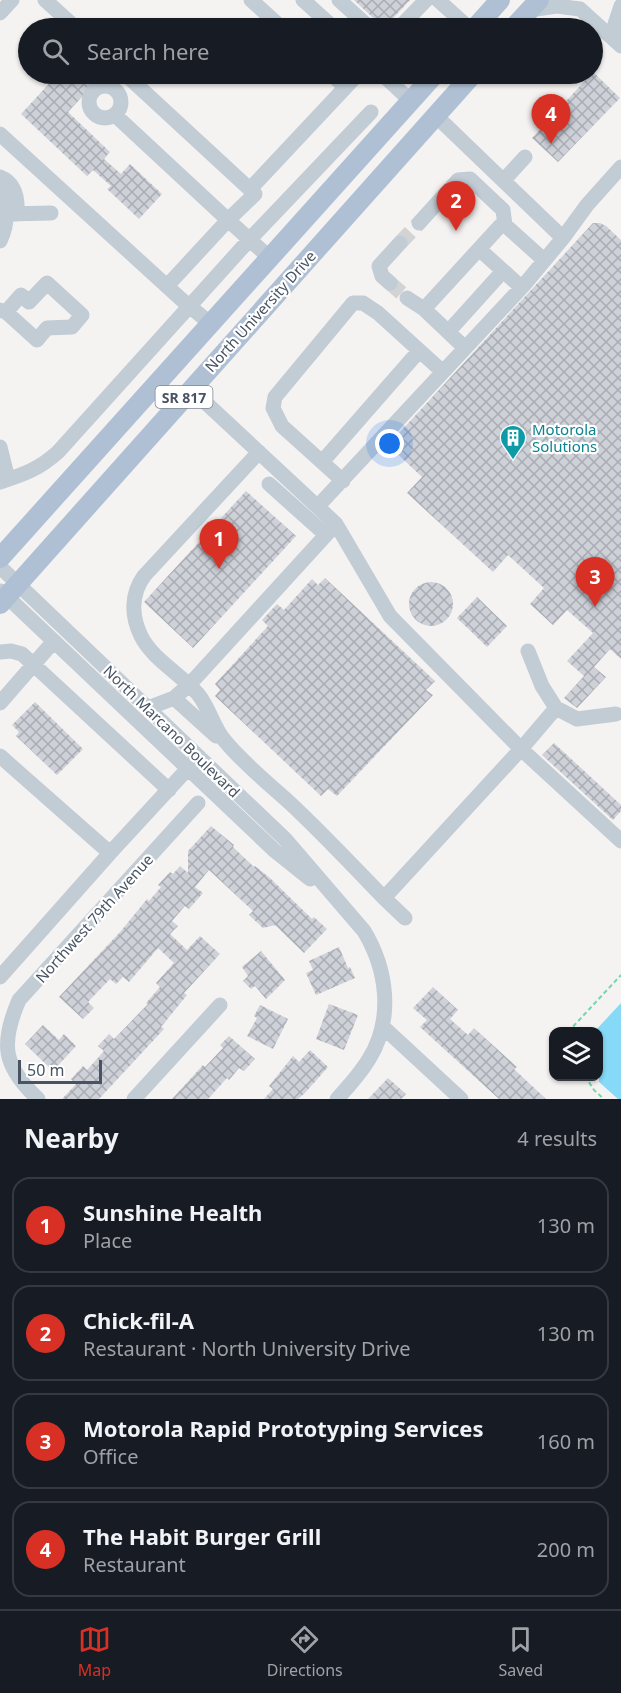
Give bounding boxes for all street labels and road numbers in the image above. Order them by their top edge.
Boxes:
street label: North University Drive [200,246,320,376]
road number: SR 817 [156,386,213,408]
street label: North Marcano Boulevard [99,660,245,802]
street label: Northwest 79th Avenue [31,849,157,987]

